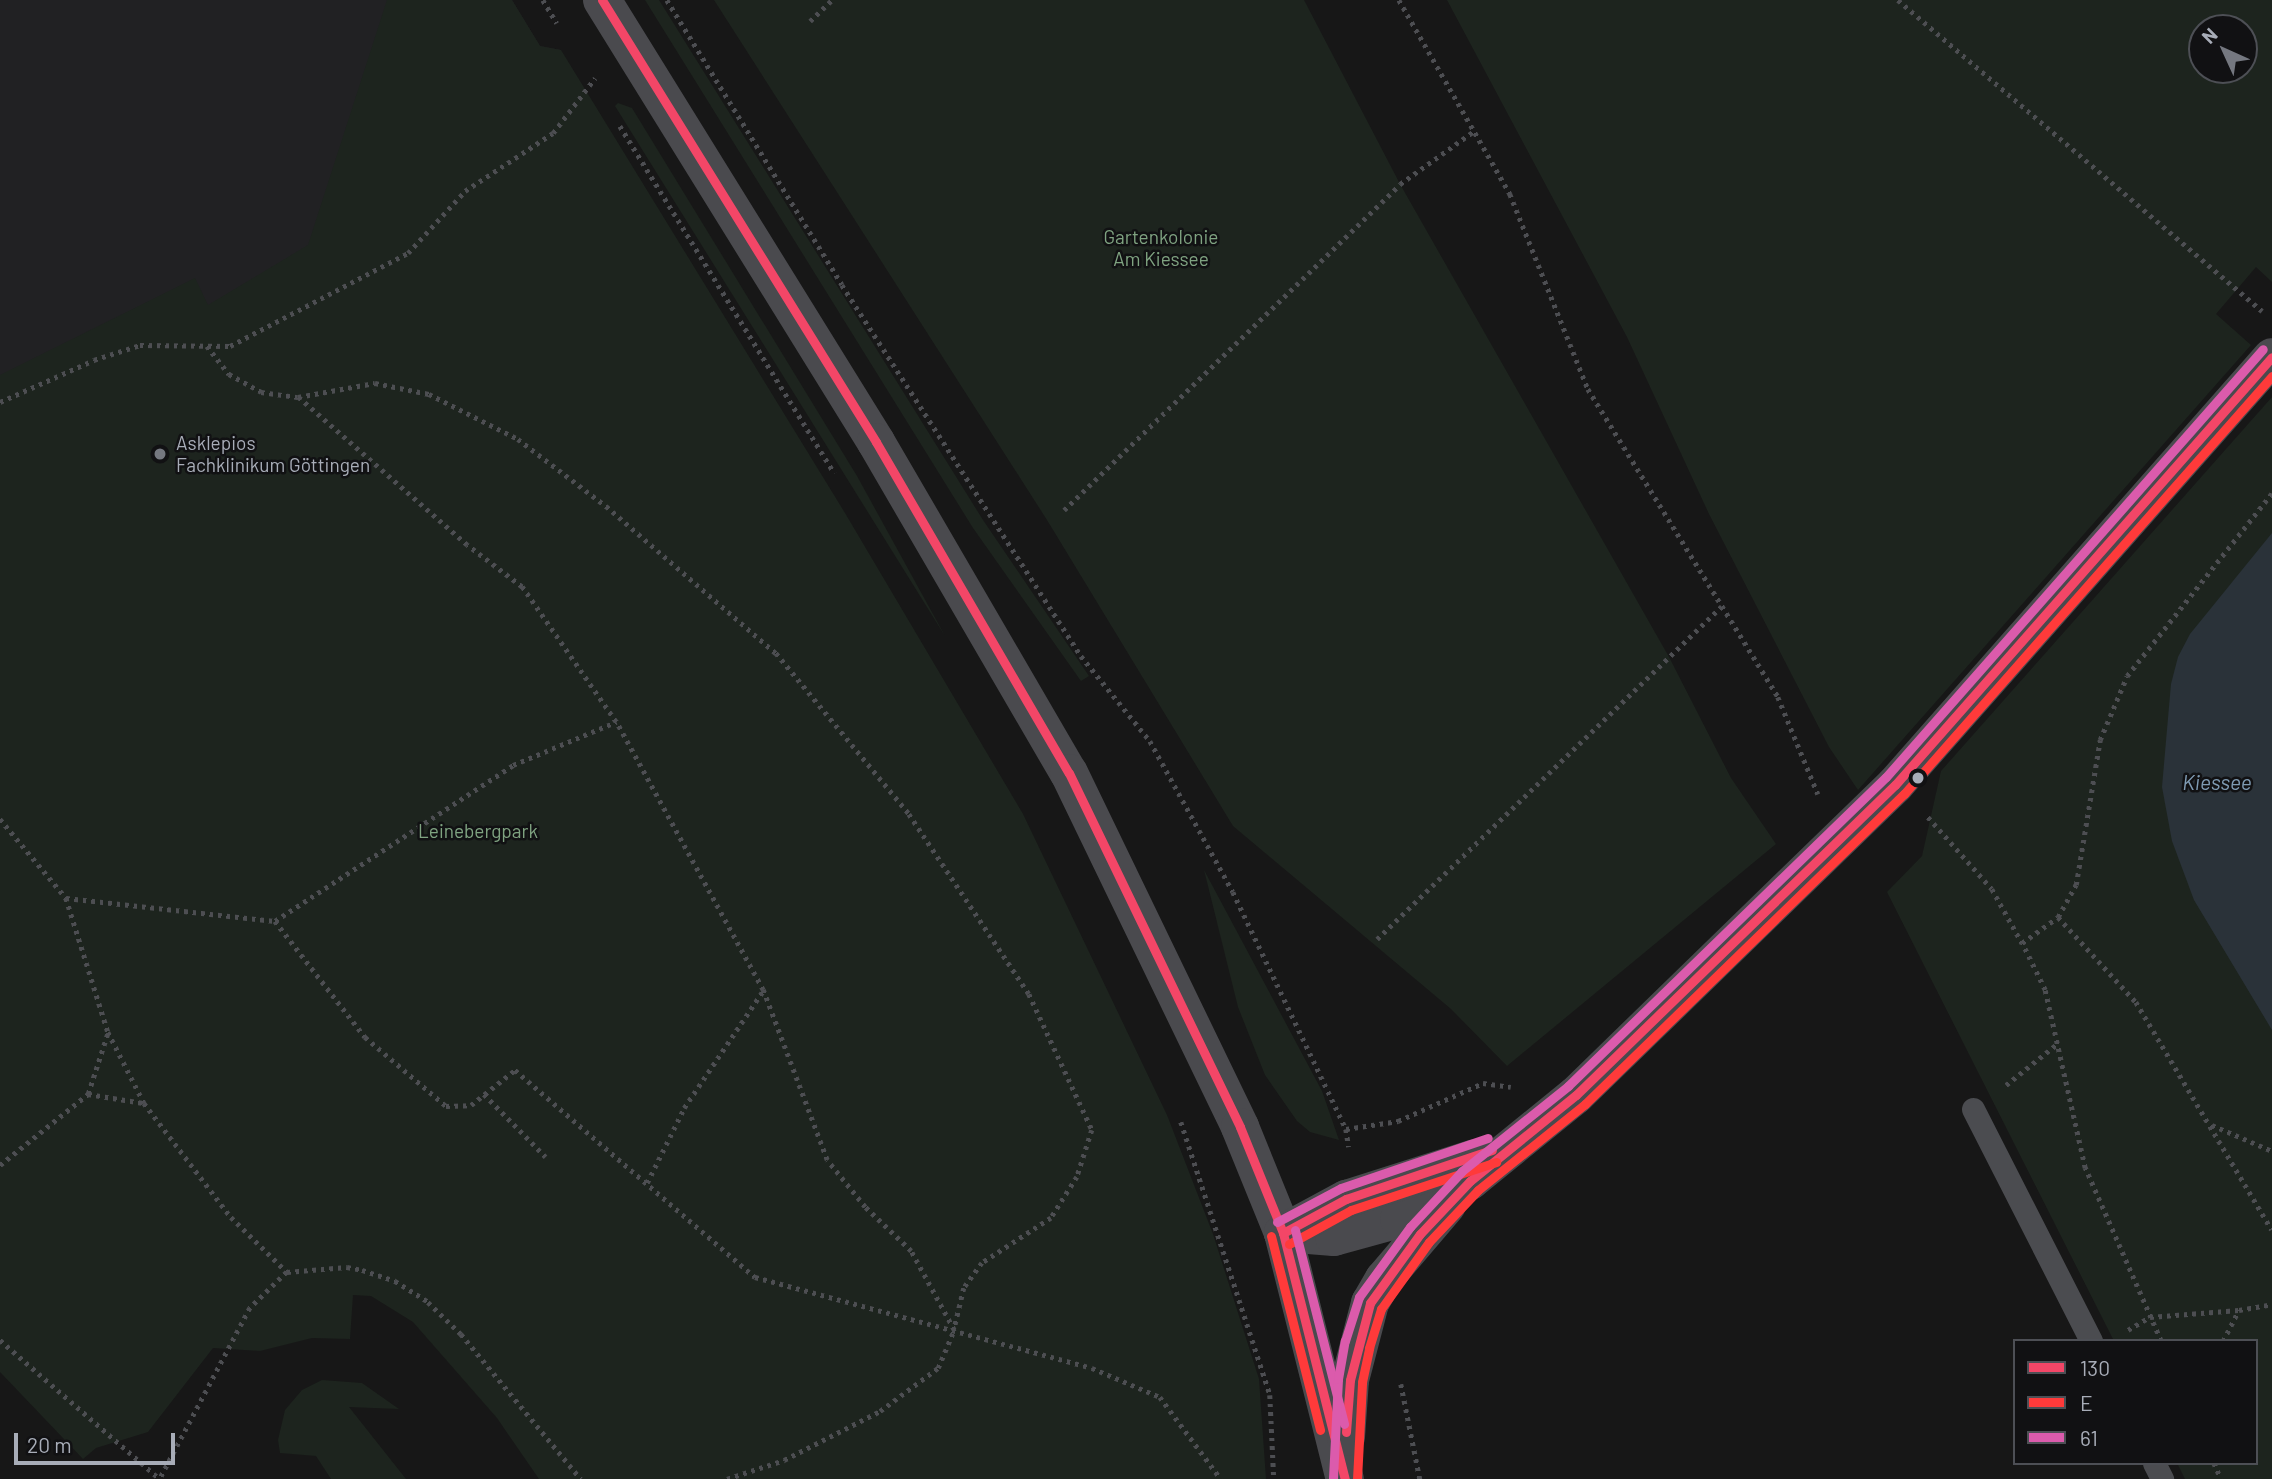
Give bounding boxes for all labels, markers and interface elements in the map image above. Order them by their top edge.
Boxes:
north arrow [2188,14,2258,84]
text: N [2197,23,2222,48]
park label: Gartenkolonie Am Kiessee [1104,226,1218,270]
place label: Asklepios Fachklinikum Göttingen [176,432,370,476]
marker: Asklepios Fachklinikum Göttingen [150,444,170,464]
water label: Kiessee [2182,769,2252,795]
unlabelled marker [1911,771,1925,785]
park label: Leinebergpark [418,820,538,842]
legend [2013,1339,2258,1465]
text: 130 [2080,1355,2110,1380]
text: E [2080,1390,2093,1415]
scale bar [18,1420,178,1464]
text: 61 [2080,1425,2098,1450]
text: 20 m [27,1432,72,1457]

